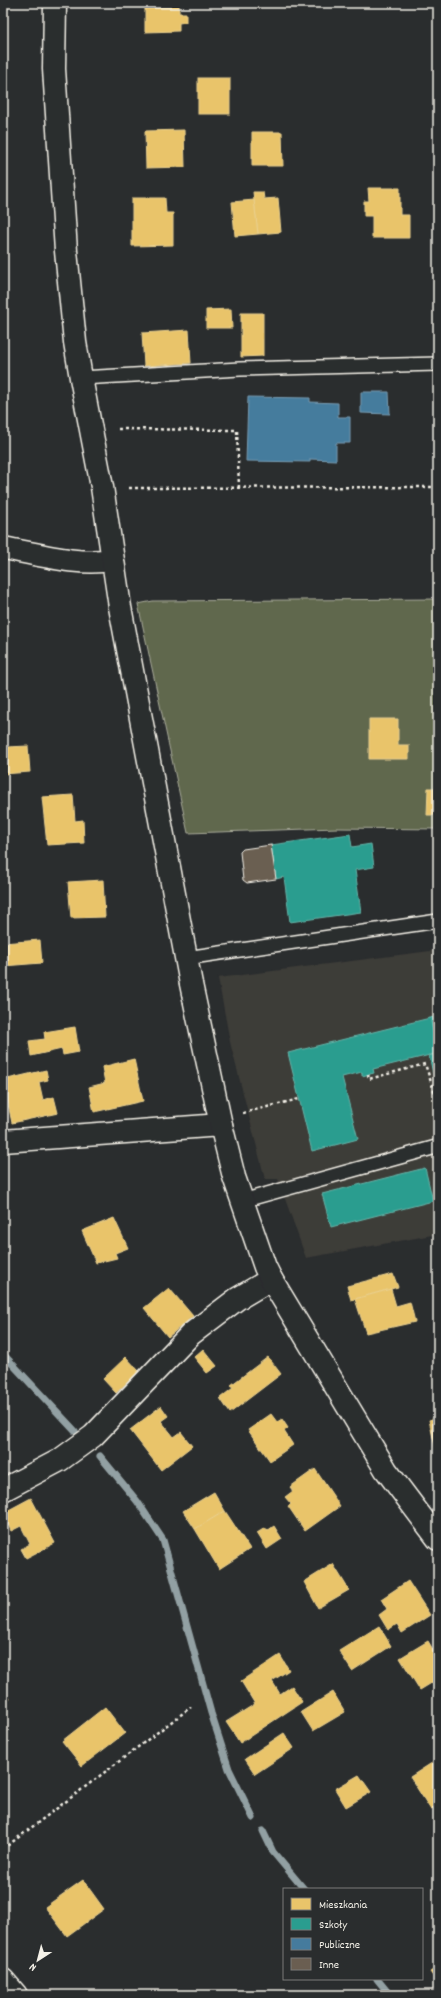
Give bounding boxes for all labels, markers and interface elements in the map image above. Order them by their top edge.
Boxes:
legend [283,1888,423,1980]
text: Mieszkania [319,1897,367,1914]
text: Szkoły [319,1917,348,1934]
text: Publiczne [319,1937,360,1954]
north arrow [18,1940,58,1980]
text: Inne [319,1957,339,1974]
text: N [26,1958,40,1975]

